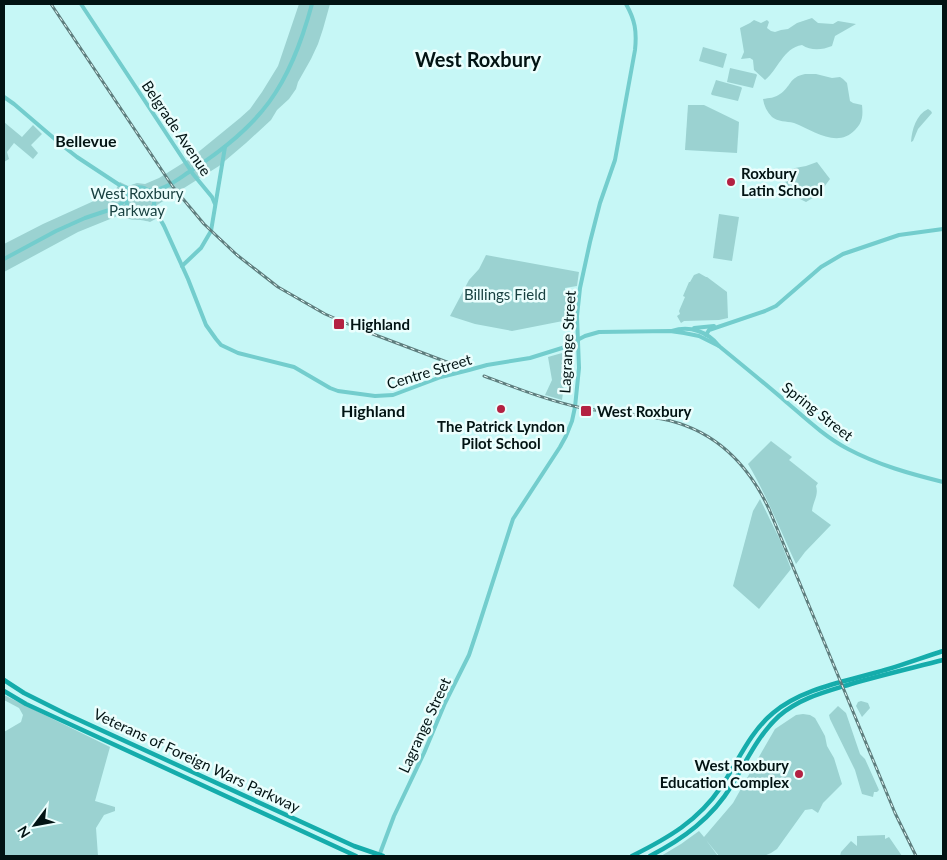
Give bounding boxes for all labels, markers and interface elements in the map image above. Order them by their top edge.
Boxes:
district label: West Roxbury [415,47,541,71]
street label: Belgrade Avenue [139,77,216,179]
district label: Bellevue [55,131,117,150]
place label: Roxbury Latin School [741,164,823,199]
marker: Roxbury Latin School [725,176,737,188]
park label: West Roxbury Parkway [91,184,184,219]
park label: Billings Field [464,285,546,303]
street label: Lagrange Street [555,289,579,394]
place label: Highland [350,315,410,333]
marker: Highland [332,317,346,331]
street label: Centre Street [384,349,474,392]
street label: Spring Street [779,378,857,445]
district label: Highland [341,401,405,420]
place label: West Roxbury [597,402,691,420]
marker: The Patrick Lyndon Pilot School [495,403,507,415]
marker: West Roxbury [579,404,593,418]
place label: The Patrick Lyndon Pilot School [437,417,565,452]
street label: Lagrange Street [394,674,454,776]
street label: Veterans of Foreign Wars Parkway [91,704,303,816]
place label: West Roxbury Education Complex [660,756,789,791]
marker: West Roxbury Education Complex [793,768,805,780]
north arrow [10,800,60,850]
text: N [13,823,34,841]

